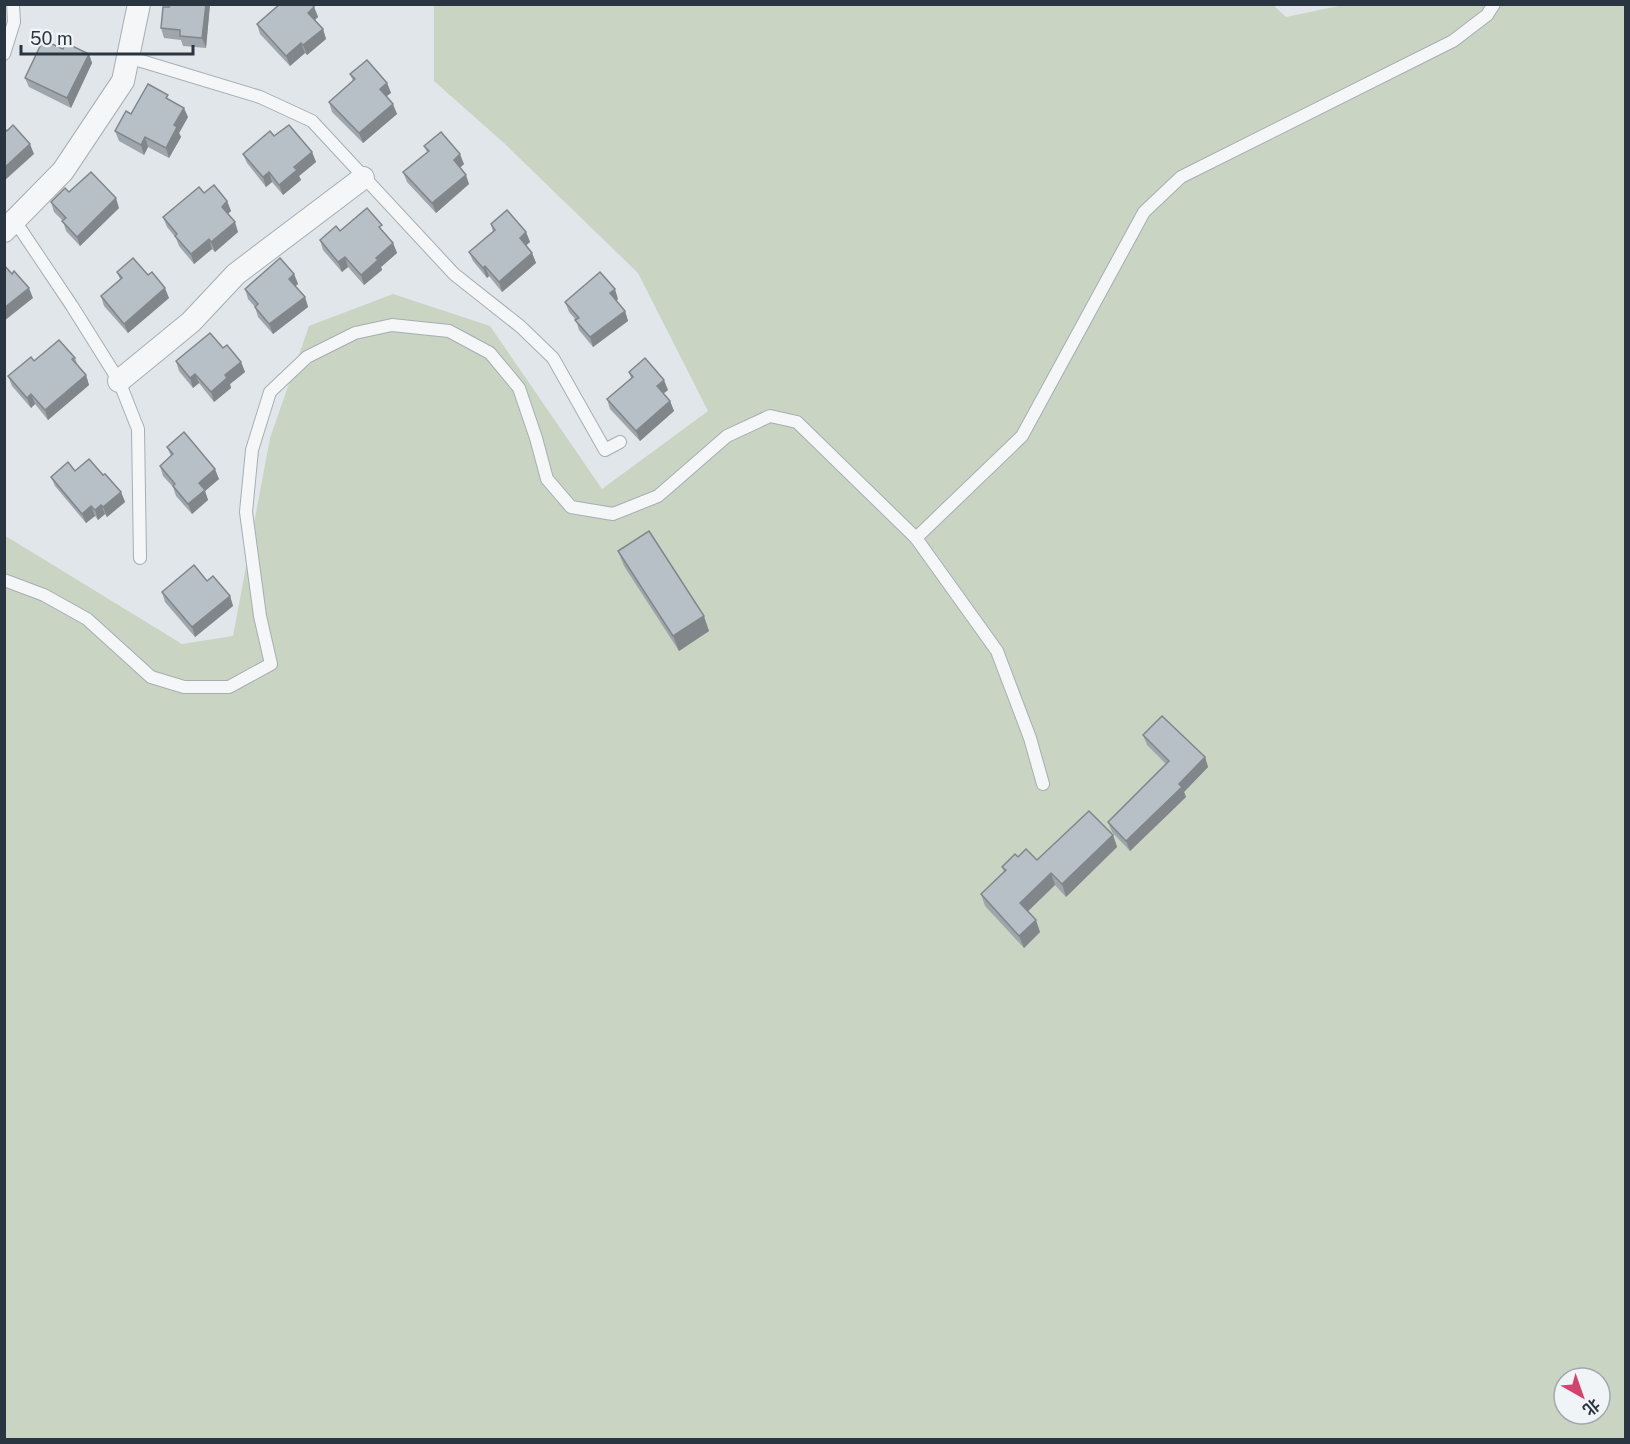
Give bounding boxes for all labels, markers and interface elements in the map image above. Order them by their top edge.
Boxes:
scale bar [21,18,194,56]
text: 50 m [30,28,73,49]
north arrow [1552,1366,1612,1426]
text: 北 [1579,1395,1604,1420]

